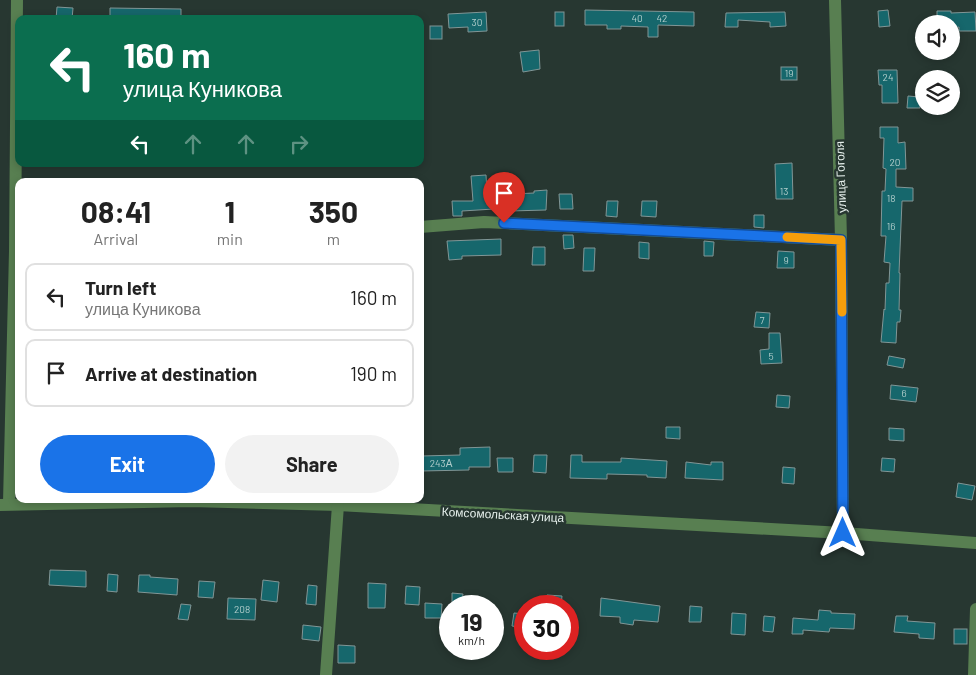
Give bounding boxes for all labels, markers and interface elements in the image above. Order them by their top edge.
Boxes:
house number: 40 [631,12,643,24]
house number: 42 [657,12,667,24]
map controls [915,15,960,115]
button: sound [915,15,960,60]
house number: 30 [472,16,482,28]
text: 160 m [123,33,210,75]
icon: left [40,35,105,100]
house number: 19 [785,67,793,79]
button: layers [915,70,960,115]
house number: 24 [883,71,893,83]
text: улица Куникова [123,75,282,101]
icon: left [126,130,154,158]
icon: ahead [179,130,207,158]
icon: ahead [232,130,260,158]
icon: right [285,130,313,158]
street label: улица Гоголя [832,141,849,213]
house number: 20 [889,156,901,168]
pin [483,172,525,223]
icon: arrive [490,179,518,207]
house number: 13 [780,185,788,197]
house number: 18 [887,192,895,204]
text: 08:41 [81,193,151,229]
text: 1 [225,193,235,229]
text: 350 [309,193,358,229]
house number: 16 [887,220,895,232]
text: Arrival [94,229,138,248]
text: min [217,229,243,248]
text: m [327,229,340,248]
house number: 9 [783,254,789,266]
text: Turn left [85,276,156,299]
icon: left [42,283,70,311]
text: 160 m [350,286,397,309]
text: улица Куникова [85,299,201,318]
house number: 7 [760,314,765,326]
house number: 5 [768,350,774,362]
icon: arrive [42,359,70,387]
text: Arrive at destination [85,362,257,385]
text: 190 m [350,362,397,385]
house number: 6 [901,387,907,399]
button: Exit [40,435,215,493]
button: Share [225,435,399,493]
house number: 243А [430,457,453,469]
street label: Комсомольская улица [441,504,565,525]
position arrow [816,506,868,558]
speed limit sign: 30 [514,595,579,660]
house number: 208 [234,603,250,615]
text: 19 [460,606,483,636]
text: km/h [458,633,485,647]

